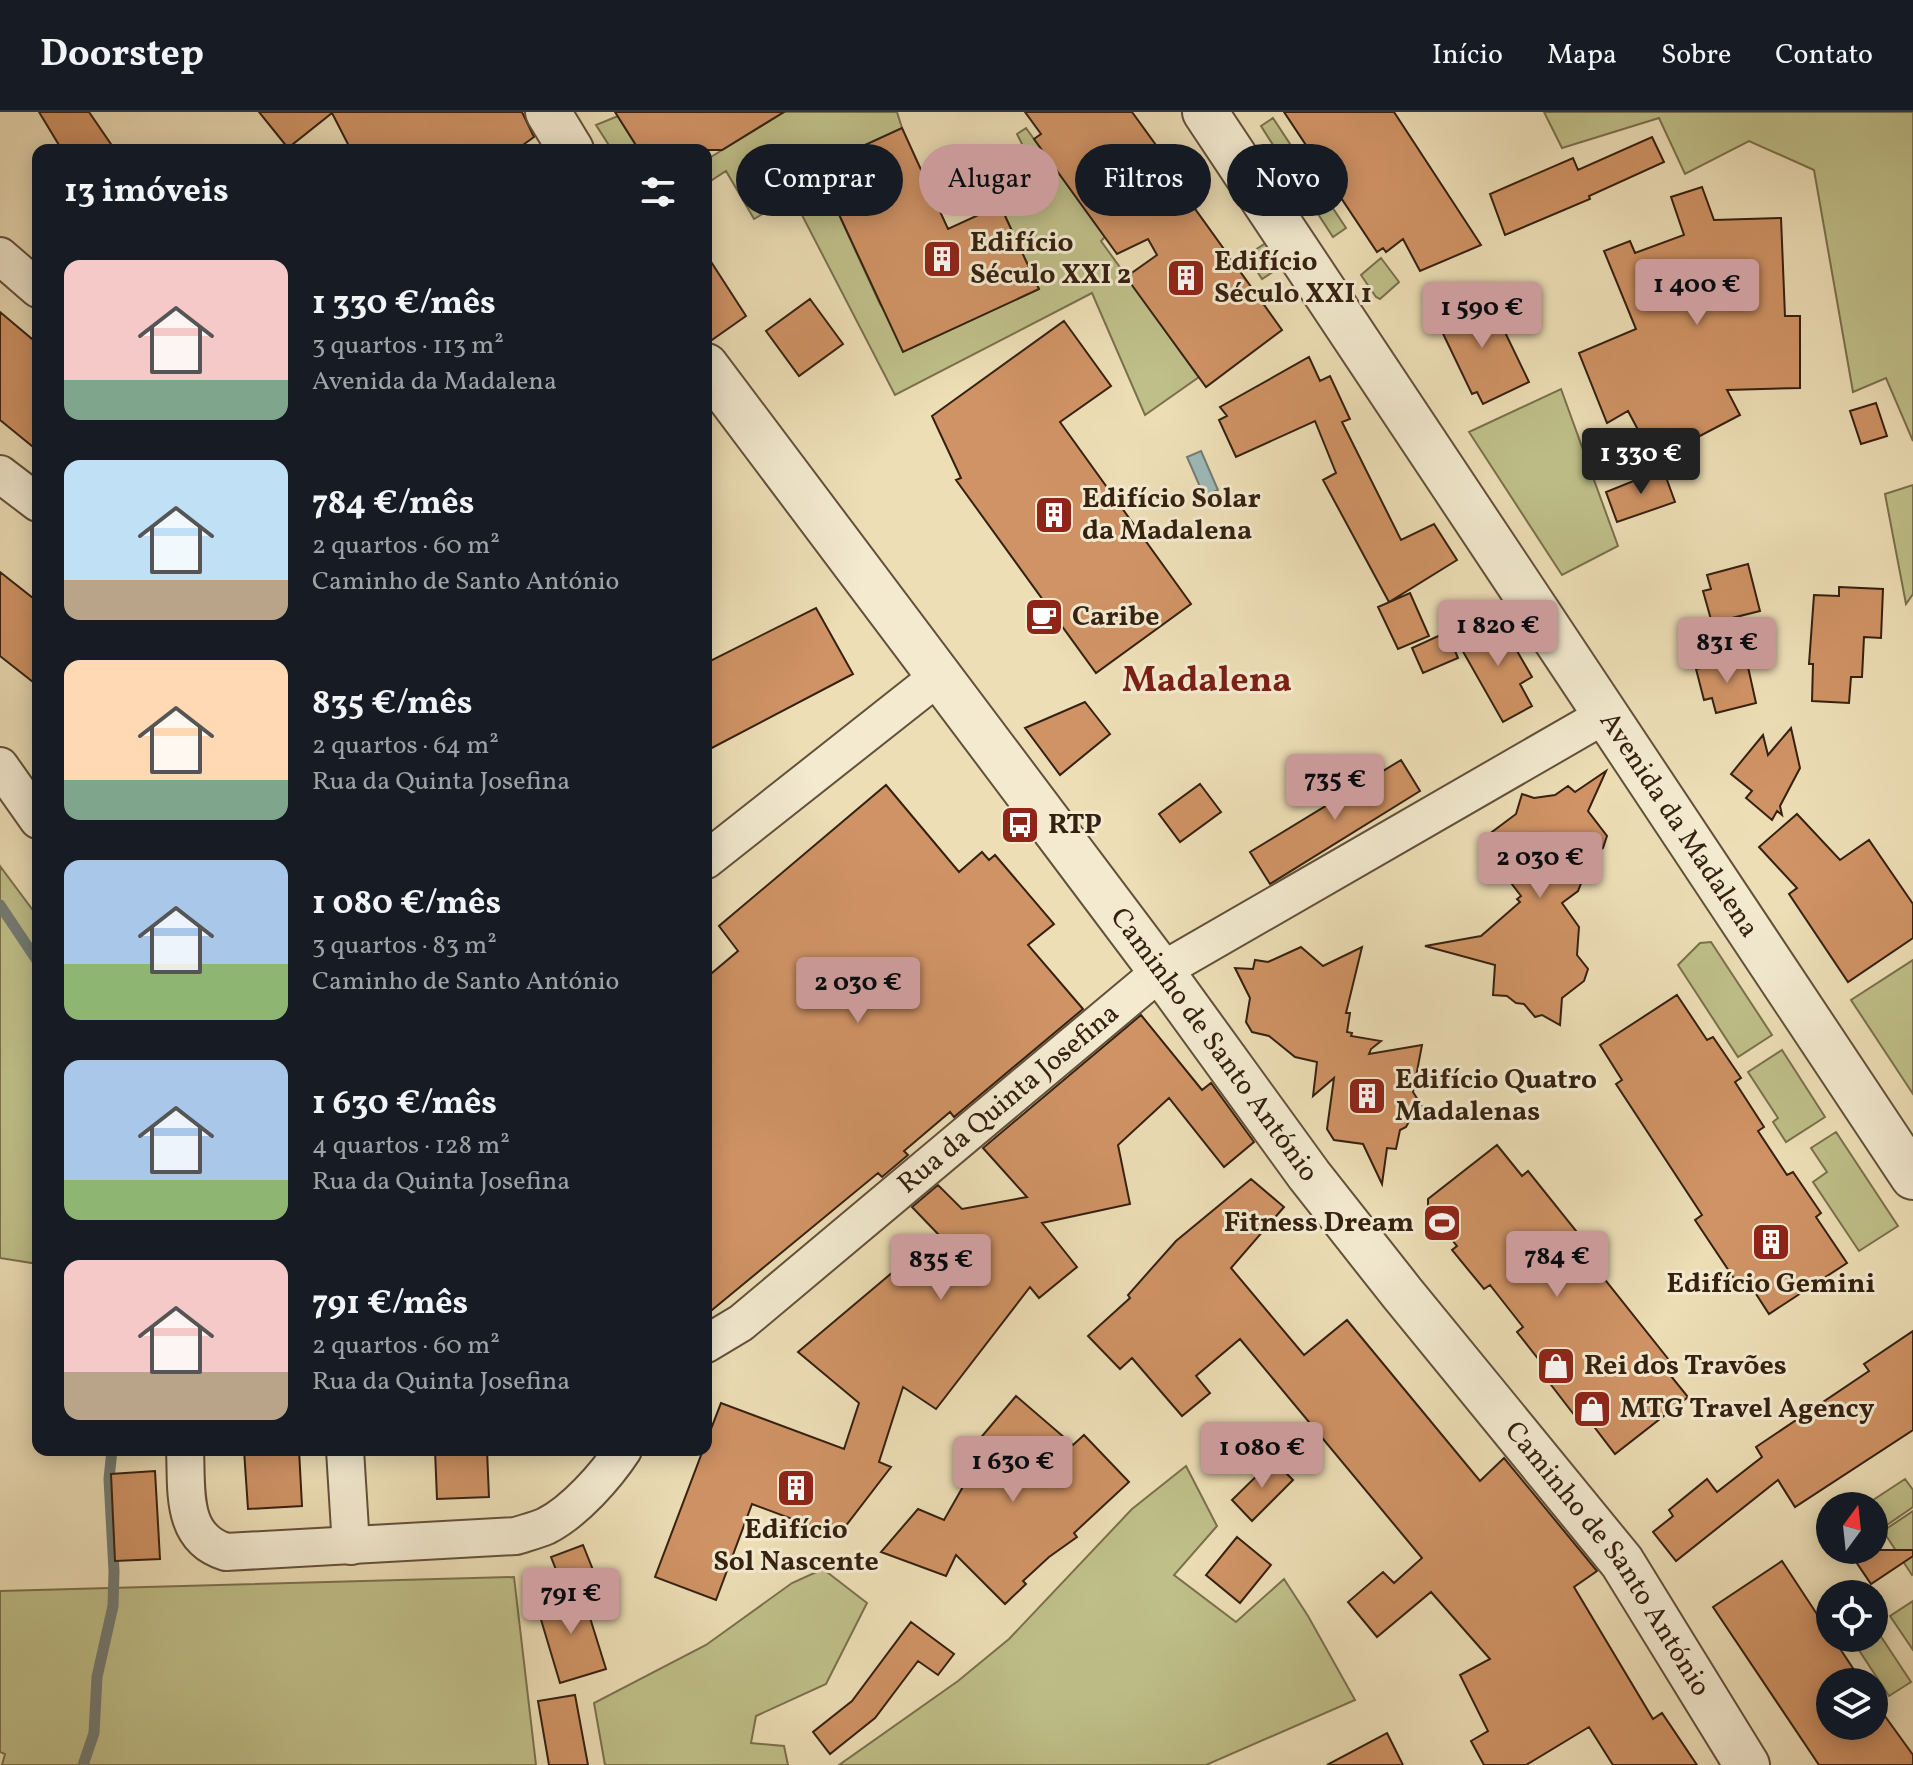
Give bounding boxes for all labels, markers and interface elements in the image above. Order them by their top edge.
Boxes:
text: Doorstep [40,29,204,82]
text: Início [1432,36,1503,75]
text: Mapa [1547,36,1617,75]
text: Sobre [1661,36,1731,75]
text: Contato [1775,36,1873,75]
chip: Comprar [736,144,903,216]
chip: Alugar [919,144,1059,216]
chip: Filtros [1075,144,1211,216]
chip: Novo [1227,144,1348,216]
text: 13 imóveis [64,169,229,216]
icon: filters [636,170,680,214]
place label: Edifício Século XXI 2 [970,224,1131,295]
building icon: Edifício Século XXI 2 [921,238,963,280]
place label: Edifício Século XXI 1 [1214,243,1372,314]
building icon: Edifício Século XXI 1 [1165,257,1207,299]
pin: 1 400 € [1623,259,1771,327]
text: 1 400 € [1653,267,1741,303]
text: 1 330 €/mês [312,281,496,328]
pin: 1 590 € [1408,282,1556,350]
text: 1 590 € [1441,290,1523,326]
icon: home [128,292,224,388]
text: 3 quartos · 113 m² [312,328,504,364]
text: Avenida da Madalena [312,364,557,400]
pin: 1 330 € [1567,428,1715,496]
text: 1 330 € [1600,436,1682,472]
place label: Edifício Solar da Madalena [1082,480,1261,551]
text: 784 €/mês [312,481,474,528]
icon: home [128,492,224,588]
building icon: Edifício Solar da Madalena [1033,494,1075,536]
text: 2 quartos · 60 m² [312,528,500,564]
text: Caminho de Santo António [312,564,619,600]
cafe icon: Caribe [1023,596,1065,638]
place label: Caribe [1072,598,1160,637]
pin: 1 820 € [1424,600,1572,668]
text: 1 820 € [1456,608,1540,644]
pin: 831 € [1671,617,1783,685]
text: 831 € [1696,625,1758,661]
district label: Madalena [1122,657,1292,707]
text: 835 €/mês [312,681,473,728]
icon: home [128,692,224,788]
street label: Avenida da Madalena [1590,704,1768,946]
text: 2 quartos · 64 m² [312,728,499,764]
pin: 735 € [1279,754,1391,822]
text: 735 € [1304,762,1366,798]
text: Rua da Quinta Josefina [312,764,570,800]
bus stop icon: RTP [999,804,1041,846]
place label: RTP [1048,806,1102,845]
pin: 2 030 € [1466,832,1614,900]
text: 2 030 € [1496,840,1584,876]
text: 1 080 €/mês [312,881,501,928]
icon: home [128,892,224,988]
street label: Caminho de Santo António [1101,900,1327,1190]
text: 3 quartos · 83 m² [312,928,497,964]
pin: 2 030 € [784,957,932,1025]
text: Caminho de Santo António [312,964,619,1000]
text: 2 030 € [814,965,902,1001]
street label: Rua da Quinta Josefina [889,994,1128,1203]
place label: Edifício Quatro Madalenas [1395,1061,1597,1132]
building icon: Edifício Quatro Madalenas [1346,1075,1388,1117]
text: 1 630 €/mês [312,1081,497,1128]
icon: home [128,1092,224,1188]
text: 4 quartos · 128 m² [312,1128,510,1164]
text: Rua da Quinta Josefina [312,1164,570,1200]
sports icon: Fitness Dream [1421,1202,1463,1244]
place label: Fitness Dream [1224,1204,1414,1243]
building icon: Edifício Gemini [1750,1221,1792,1263]
pin: 784 € [1501,1231,1613,1299]
pin: 835 € [885,1234,997,1302]
text: 784 € [1524,1239,1590,1275]
text: 835 € [909,1242,973,1278]
place label: Edifício Gemini [1667,1265,1875,1304]
text: 791 €/mês [312,1281,468,1328]
icon: home [128,1292,224,1388]
text: 2 quartos · 60 m² [312,1328,500,1364]
shop icon: Rei dos Travões [1535,1345,1577,1387]
place label: Rei dos Travões [1584,1347,1787,1386]
text: Rua da Quinta Josefina [312,1364,570,1400]
shop icon: MTG Travel Agency [1571,1388,1613,1430]
place label: MTG Travel Agency [1620,1390,1875,1429]
street label: Caminho de Santo António [1495,1413,1720,1704]
pin: 1 080 € [1188,1422,1336,1490]
text: 1 080 € [1219,1430,1305,1466]
pin: 1 630 € [939,1436,1087,1504]
text: 1 630 € [971,1444,1055,1480]
building icon: Edifício Sol Nascente [775,1467,817,1509]
north arrow [1816,1492,1888,1564]
map controls [1816,1492,1888,1740]
place label: Edifício Sol Nascente [713,1511,879,1582]
pin: 791 € [515,1568,627,1636]
text: 791 € [540,1576,602,1612]
button: locate [1816,1580,1888,1652]
button: layers [1816,1668,1888,1740]

